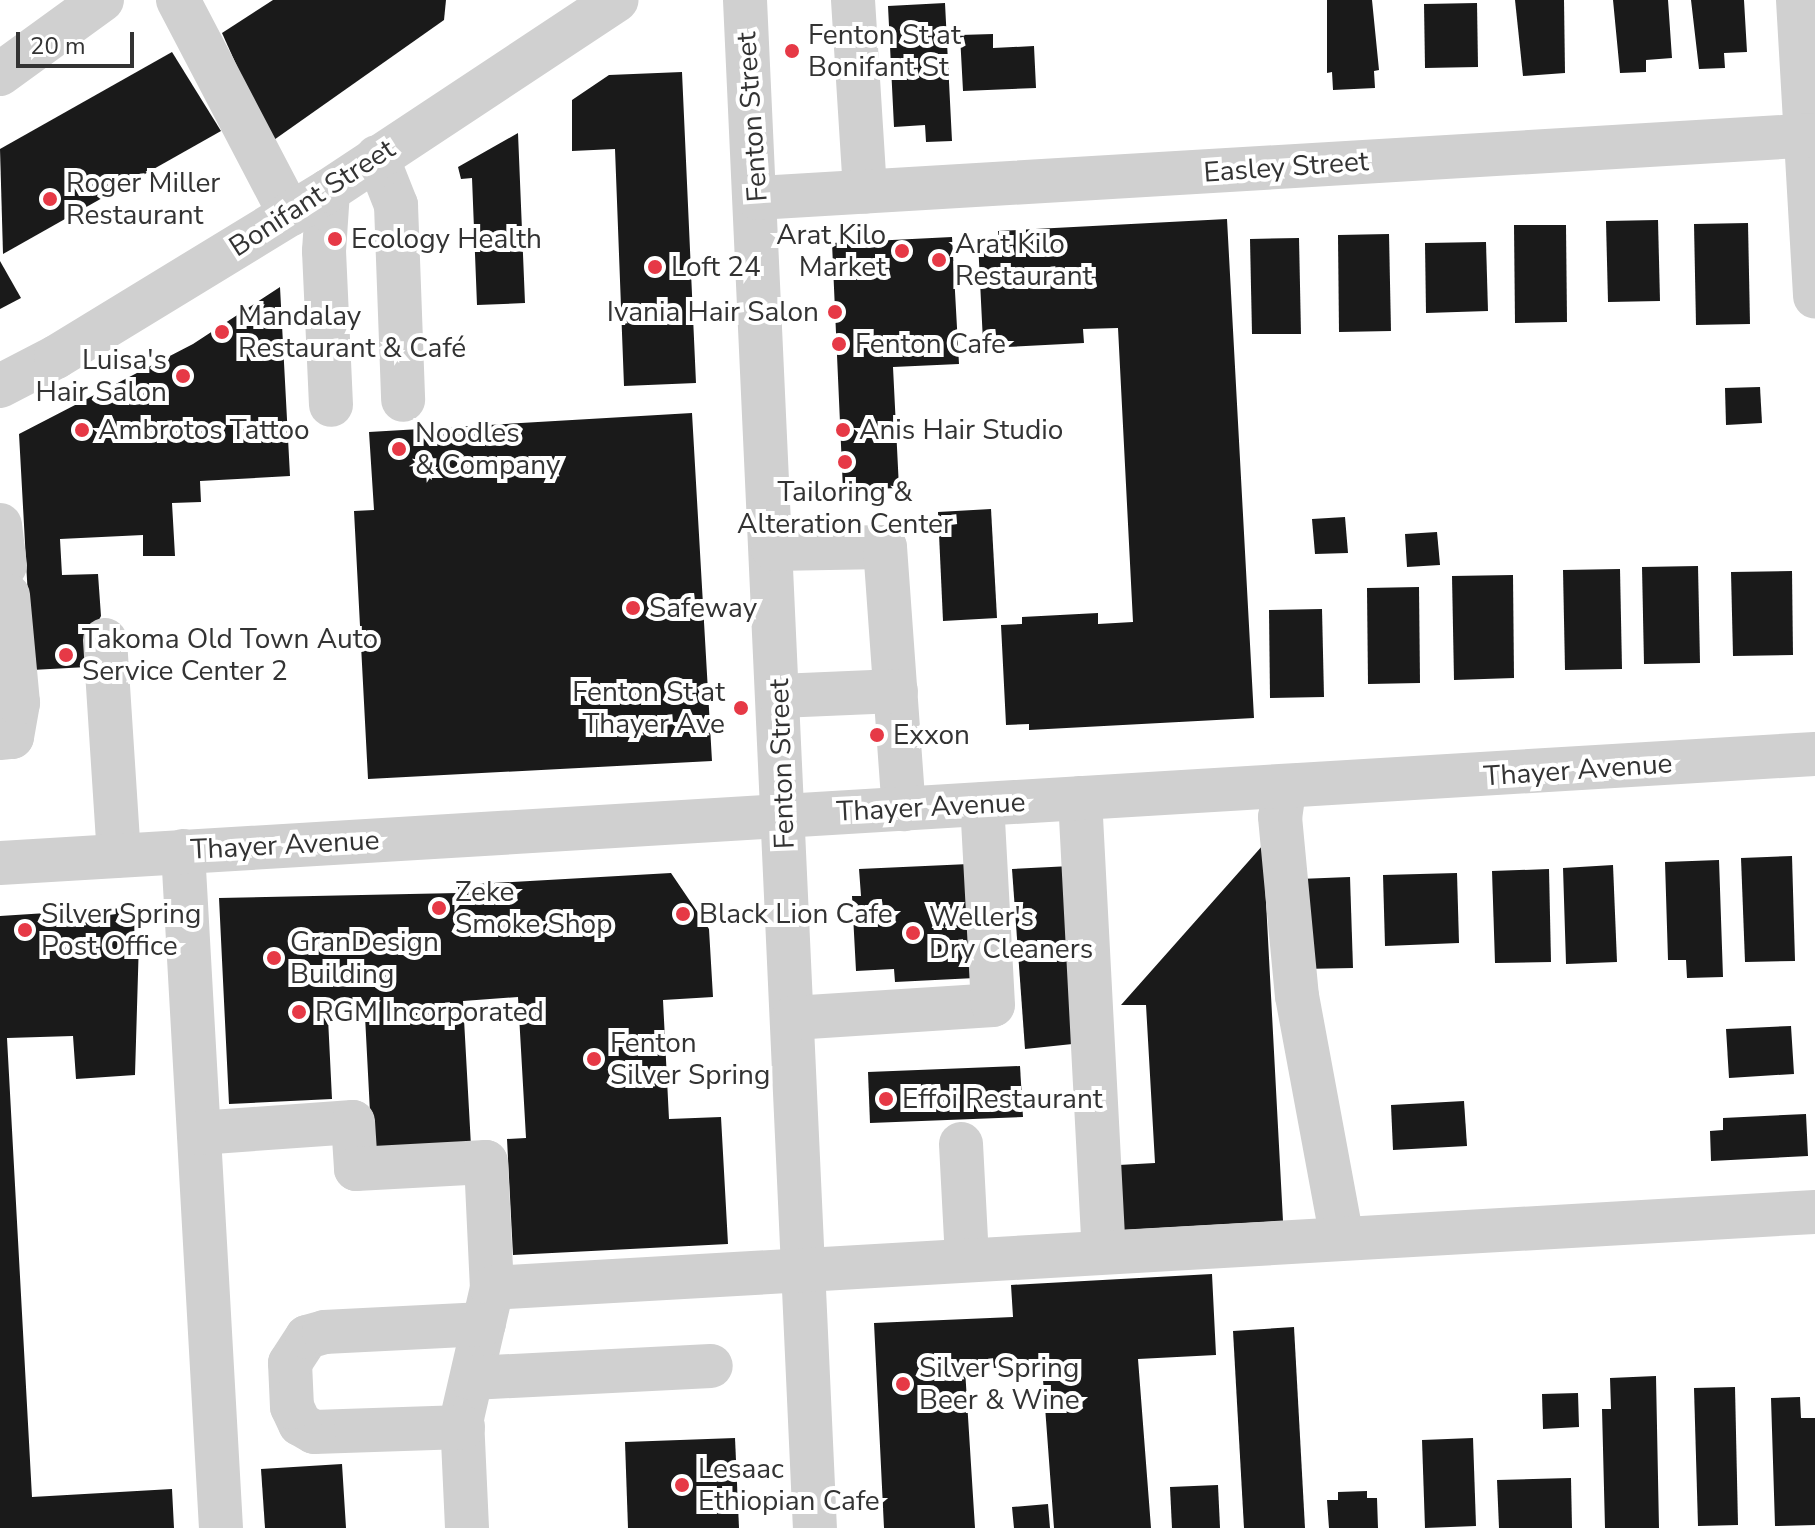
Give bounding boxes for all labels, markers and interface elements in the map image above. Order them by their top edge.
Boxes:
scale bar [20,16,138,66]
place label: Fenton St at Bonifant St [808,18,961,84]
text: 20 m [30,30,86,62]
street label: Fenton Street [729,31,775,203]
marker: Fenton St at Bonifant St [783,42,801,60]
street label: Bonifant Street [223,132,401,264]
street label: Easley Street [1202,144,1370,190]
place label: Roger Miller Restaurant [66,166,220,232]
marker: Roger Miller Restaurant [41,190,59,208]
place label: Arat Kilo Market [776,218,886,284]
place label: Ecology Health [351,222,542,256]
place label: Arat Kilo Restaurant [955,227,1092,293]
marker: Ecology Health [326,230,344,248]
marker: Arat Kilo Market [893,242,911,260]
place label: Loft 24 [671,250,761,284]
marker: Arat Kilo Restaurant [930,251,948,269]
marker: Loft 24 [646,258,664,276]
place label: Ivania Hair Salon [607,295,819,329]
place label: Mandalay Restaurant & Café [238,299,466,365]
marker: Ivania Hair Salon [826,303,844,321]
marker: Mandalay Restaurant & Café [213,323,231,341]
place label: Fenton Cafe [855,327,1006,361]
marker: Fenton Cafe [830,335,848,353]
place label: Luisa's Hair Salon [35,343,167,409]
marker: Luisa's Hair Salon [174,367,192,385]
place label: Ambrotos Tattoo [98,413,310,447]
place label: Anis Hair Studio [859,413,1063,447]
place label: Noodles & Company [415,416,560,482]
marker: Ambrotos Tattoo [73,421,91,439]
marker: Anis Hair Studio [834,421,852,439]
marker: Noodles & Company [390,440,408,458]
marker: Tailoring & Alteration Center [836,453,854,471]
place label: Tailoring & Alteration Center [737,475,953,541]
place label: Safeway [649,591,757,625]
marker: Safeway [624,599,642,617]
place label: Takoma Old Town Auto Service Center 2 [82,622,378,688]
marker: Takoma Old Town Auto Service Center 2 [57,646,75,664]
place label: Fenton St at Thayer Ave [572,675,725,741]
street label: Fenton Street [762,678,802,850]
marker: Fenton St at Thayer Ave [732,699,750,717]
place label: Exxon [893,718,970,752]
marker: Exxon [868,726,886,744]
street label: Thayer Avenue [1483,747,1673,793]
street label: Thayer Avenue [836,785,1026,829]
street label: Thayer Avenue [190,823,380,867]
place label: Zeke Smoke Shop [455,875,613,941]
place label: Silver Spring Post Office [41,897,201,963]
place label: Black Lion Cafe [699,897,893,931]
marker: Zeke Smoke Shop [430,899,448,917]
place label: Weller's Dry Cleaners [929,900,1093,966]
marker: Black Lion Cafe [674,905,692,923]
marker: Silver Spring Post Office [16,921,34,939]
marker: Weller's Dry Cleaners [904,924,922,942]
place label: GranDesign Building [290,925,439,991]
marker: GranDesign Building [265,949,283,967]
place label: RGM Incorporated [315,995,544,1029]
marker: RGM Incorporated [290,1003,308,1021]
place label: Fenton Silver Spring [610,1026,770,1092]
marker: Fenton Silver Spring [585,1050,603,1068]
place label: Effoi Restaurant [902,1082,1103,1116]
marker: Effoi Restaurant [877,1090,895,1108]
place label: Silver Spring Beer & Wine [919,1351,1080,1417]
marker: Silver Spring Beer & Wine [894,1375,912,1393]
place label: Lesaac Ethiopian Cafe [698,1452,880,1518]
marker: Lesaac Ethiopian Cafe [673,1476,691,1494]

